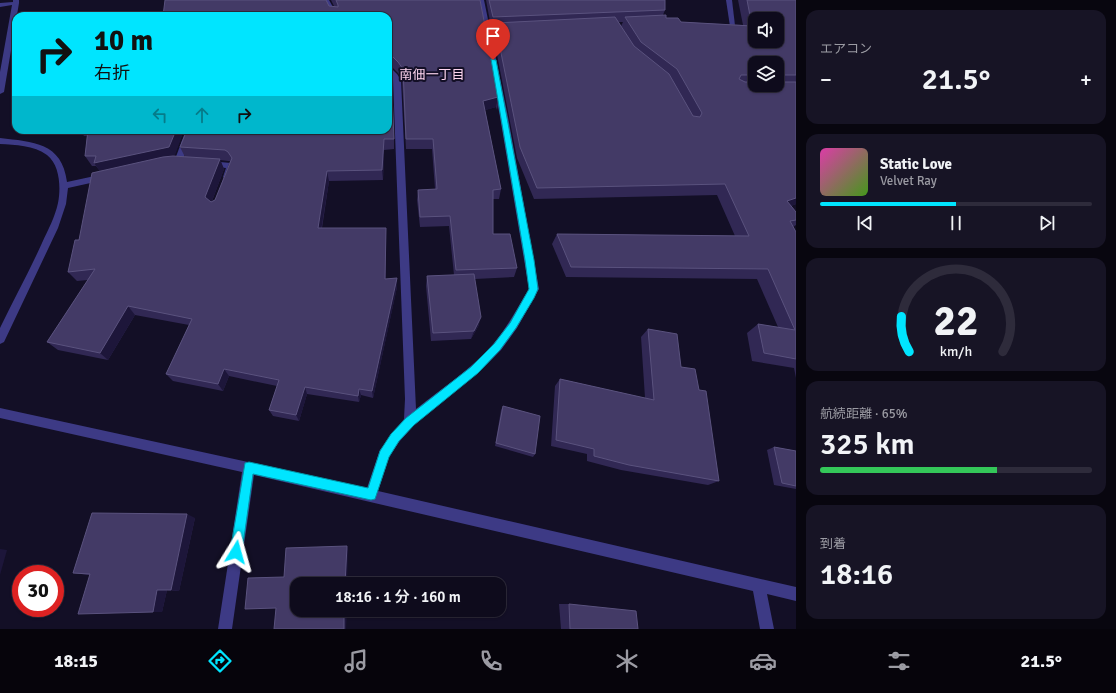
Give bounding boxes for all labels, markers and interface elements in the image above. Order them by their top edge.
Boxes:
map controls [748,12,784,92]
button: sound [748,12,784,48]
pin [476,19,510,60]
text: 10 m [94,24,153,58]
icon: arrive [482,25,504,47]
icon: right [28,28,80,80]
text: エアコン [820,41,872,57]
button: layers [748,56,784,92]
text: 21.5° [922,61,990,98]
text: 右折 [94,62,130,84]
text: − [820,66,832,93]
text: + [1080,66,1092,93]
district label: 南佃一丁目 [399,67,465,83]
icon: left [149,104,171,126]
icon: ahead [191,104,213,126]
icon: right [233,104,255,126]
text: Static Love [880,155,952,173]
text: Velvet Ray [880,173,937,189]
icon: previous [854,212,876,234]
icon: pause [945,212,967,234]
icon: next [1036,212,1058,234]
text: 22 [934,296,978,347]
text: km/h [940,343,972,360]
text: 航続距離 · 65% [820,406,908,422]
text: 325 km [820,426,915,463]
position arrow [215,531,257,573]
text: 到着 [820,536,846,552]
text: 18:16 [820,556,893,593]
speed limit sign: 30 [12,565,64,617]
text: 18:16 · 1 分 · 160 m [335,588,461,606]
icon: directions [206,647,234,675]
icon: music [342,647,370,675]
icon: phone [477,647,505,675]
icon: climate [613,647,641,675]
icon: car [749,647,777,675]
icon: filters [885,647,913,675]
text: 18:15 [54,650,98,672]
text: 21.5° [1021,650,1062,672]

